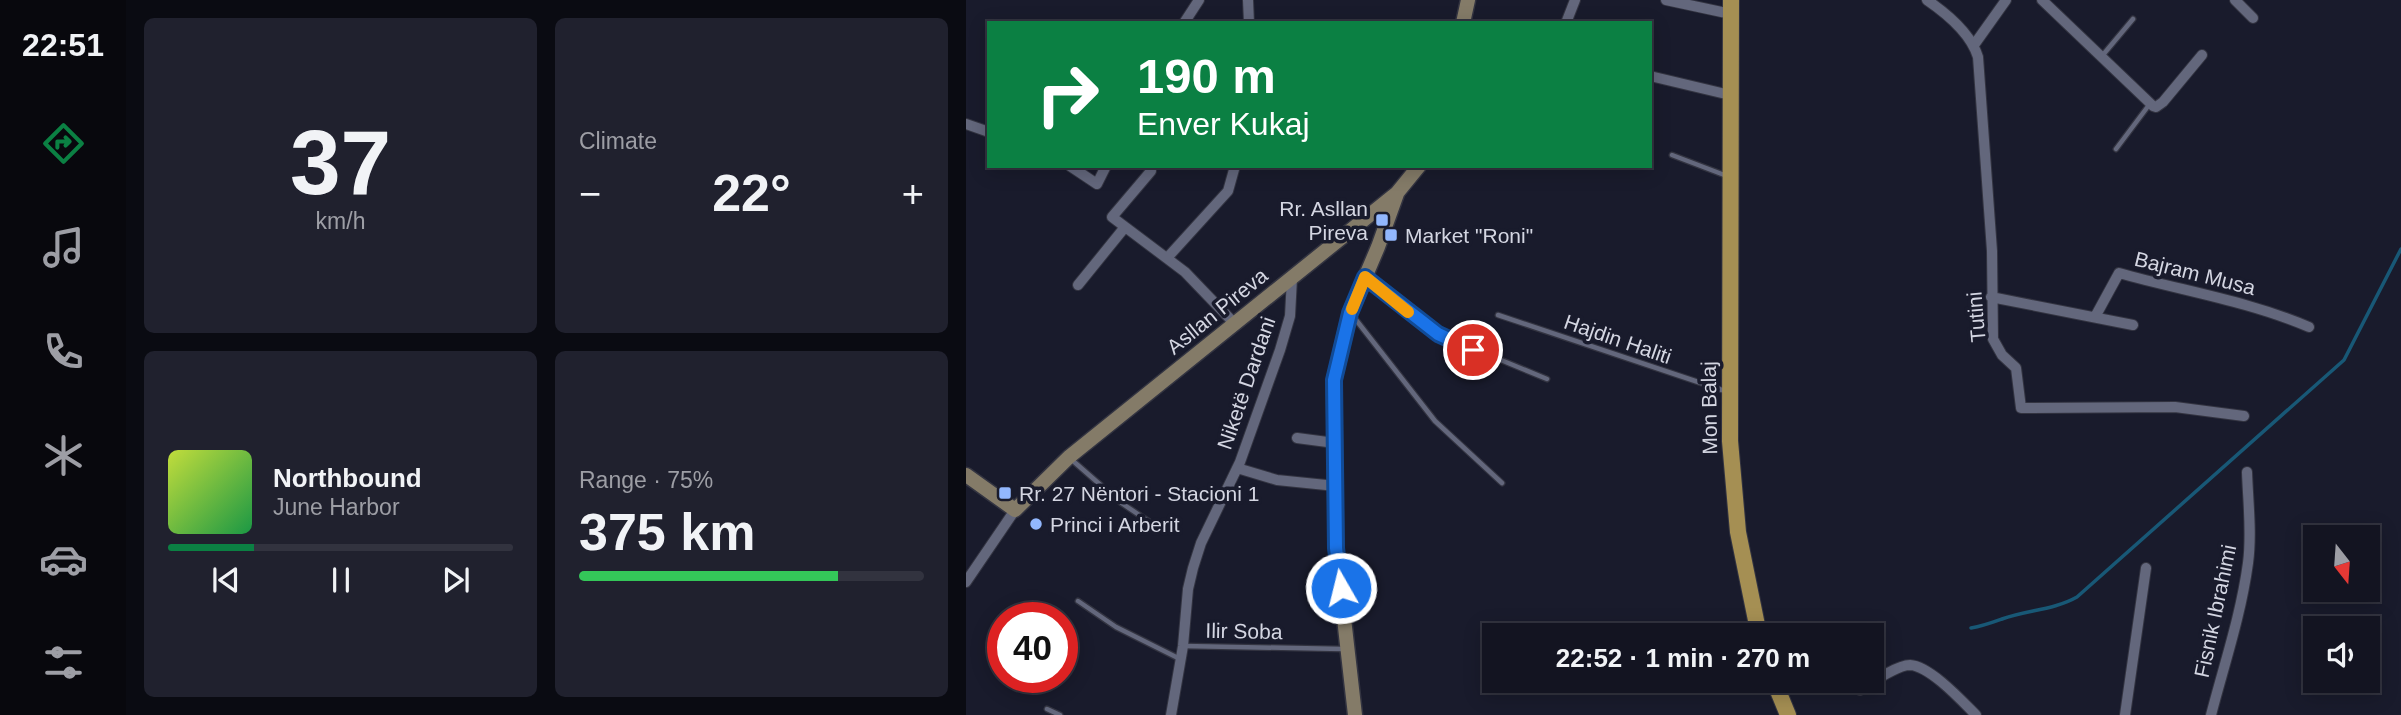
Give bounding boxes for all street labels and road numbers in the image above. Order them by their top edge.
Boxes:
street label: Bajram Musa [2132,247,2258,299]
street label: Asllan Pireva [1162,263,1272,359]
street label: Tutini [1962,291,1990,343]
street label: Hajdin Haliti [1561,310,1675,368]
street label: Niketë Dardani [1213,314,1279,452]
street label: Mon Balaj [1697,361,1721,455]
street label: Fisnik Ibrahimi [2190,542,2240,680]
street label: Ilir Soba [1205,619,1283,643]

